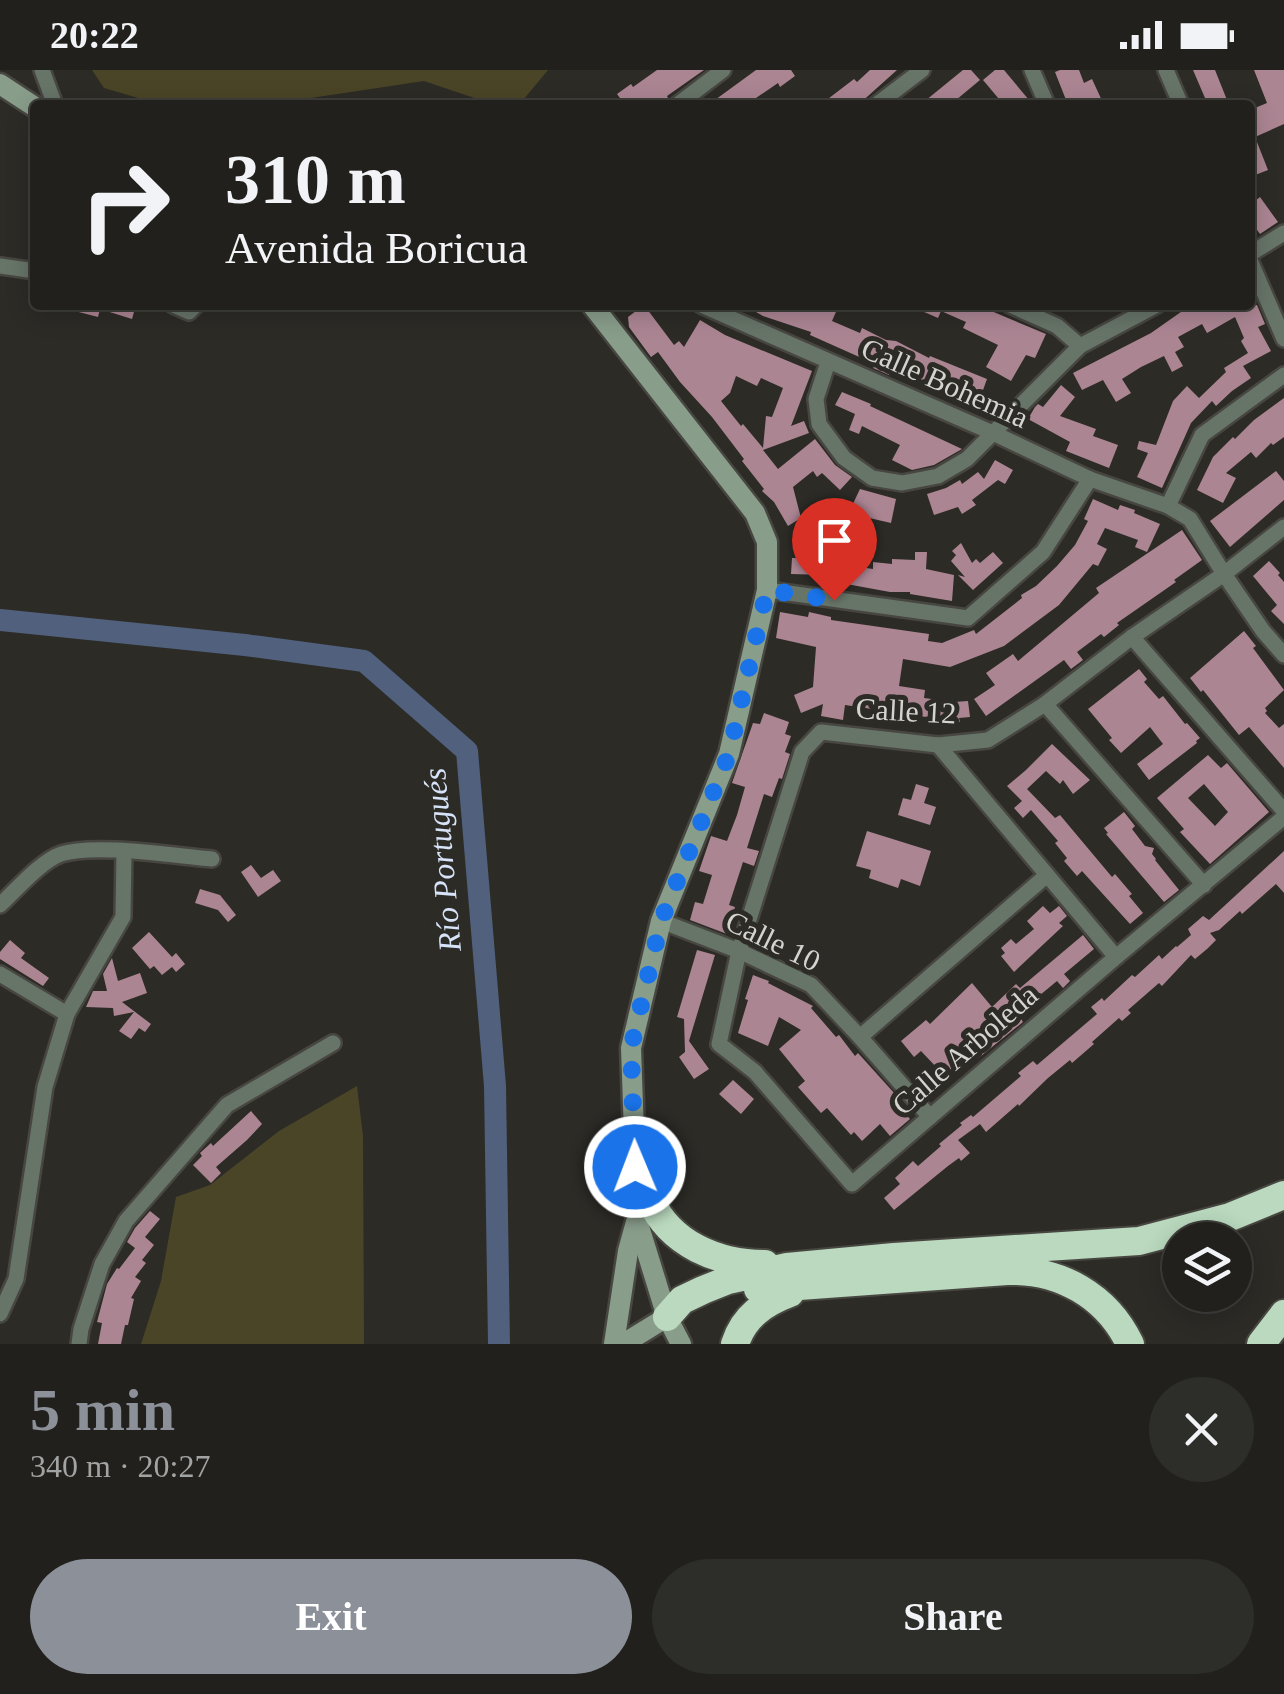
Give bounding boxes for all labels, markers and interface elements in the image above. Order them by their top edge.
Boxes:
text: 20:22 [50,14,139,56]
icon: right [60,140,190,270]
text: 310 m [225,141,406,218]
text: Avenida Boricua [225,223,528,273]
street label: Calle Bohemia [857,331,1034,434]
pin [792,498,877,601]
icon: arrive [807,513,862,568]
street label: Calle 12 [855,691,957,730]
water label: Río Portugués [416,767,468,954]
street label: Calle 10 [721,904,826,977]
street label: Calle Arboleda [886,978,1044,1121]
position arrow [583,1115,687,1219]
map controls [1162,1222,1252,1312]
button: layers [1162,1222,1252,1312]
text: 5 min [30,1377,175,1443]
button: close [1149,1377,1254,1482]
text: 340 m · 20:27 [30,1448,210,1484]
button: Exit [30,1559,632,1674]
button: Share [652,1559,1254,1674]

